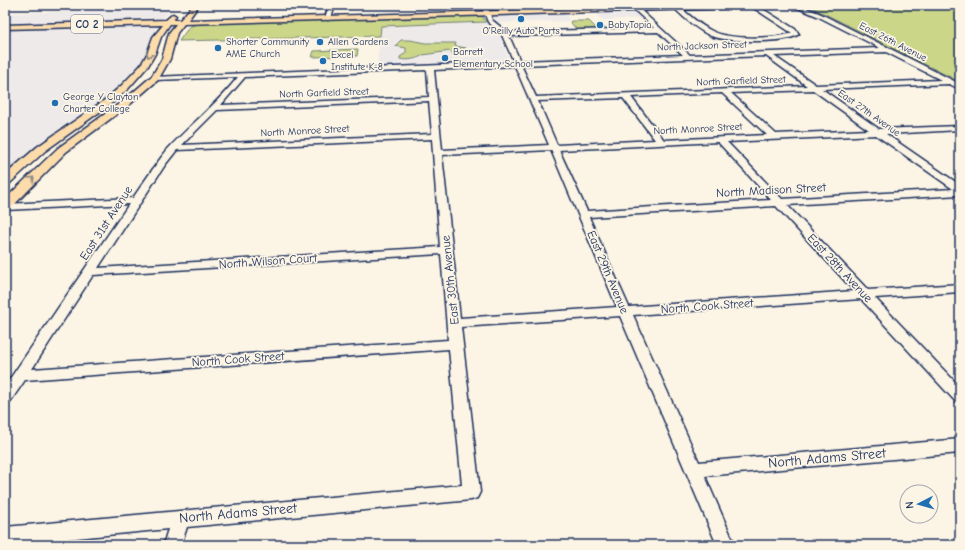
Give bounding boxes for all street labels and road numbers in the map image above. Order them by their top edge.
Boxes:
road number: CO 2 [71,15,103,33]
street label: East 26th Avenue [857,20,929,64]
street label: North Jackson Street [657,38,748,54]
street label: North Garfield Street [696,73,787,89]
street label: North Garfield Street [279,85,370,101]
street label: East 27th Avenue [835,87,903,139]
street label: North Monroe Street [653,121,744,137]
street label: North Monroe Street [260,123,351,139]
street label: North Madison Street [716,180,827,200]
street label: East 31st Avenue [77,183,135,263]
street label: East 29th Avenue [584,228,632,316]
street label: East 28th Avenue [805,231,875,305]
street label: East 30th Avenue [438,235,462,325]
street label: North Wilson Court [218,251,318,271]
street label: North Cook Street [660,296,754,316]
street label: North Cook Street [191,349,285,369]
street label: North Adams Street [767,444,888,472]
street label: North Adams Street [178,499,299,527]

